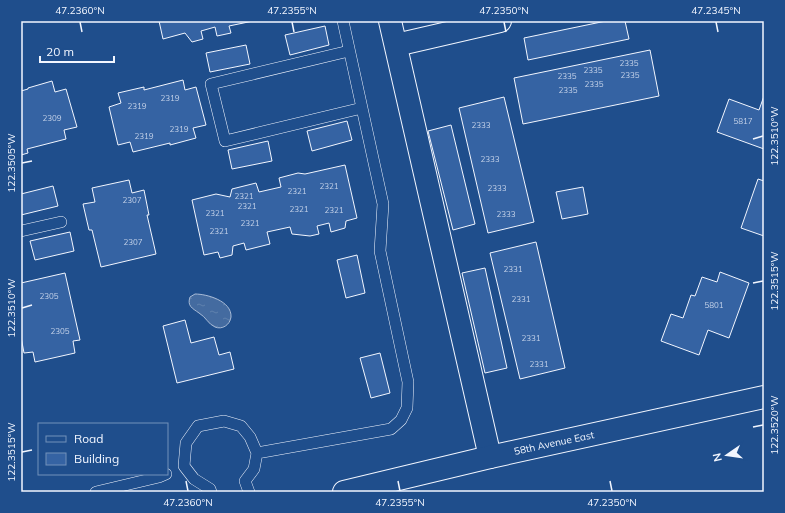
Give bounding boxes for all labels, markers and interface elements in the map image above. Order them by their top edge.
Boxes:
text: 47.2360°N [55,4,105,17]
text: 47.2355°N [267,4,317,17]
text: 47.2350°N [479,4,529,17]
text: 47.2345°N [691,4,741,17]
scale bar [40,38,114,64]
text: 20 m [46,44,74,59]
house number: 2335 [619,58,639,68]
house number: 2335 [583,65,603,75]
house number: 2335 [620,70,640,80]
house number: 2335 [557,71,577,81]
house number: 2335 [584,79,604,89]
house number: 2335 [558,85,578,95]
house number: 2319 [160,93,180,103]
house number: 2319 [127,101,147,111]
text: 122.3510°W [768,106,781,166]
house number: 2309 [42,113,62,123]
house number: 5817 [733,116,753,126]
house number: 2333 [471,120,491,130]
house number: 2319 [169,124,189,134]
house number: 2319 [134,131,154,141]
text: 122.3505°W [5,133,18,193]
house number: 2333 [480,154,500,164]
house number: 2321 [319,181,339,191]
house number: 2333 [487,183,507,193]
house number: 2321 [287,186,307,196]
house number: 2321 [234,191,254,201]
house number: 2307 [122,195,142,205]
house number: 2321 [237,201,257,211]
house number: 2321 [289,204,309,214]
house number: 2321 [324,205,344,215]
house number: 2321 [205,208,225,218]
house number: 2333 [496,209,516,219]
house number: 2321 [240,218,260,228]
house number: 2321 [209,226,229,236]
house number: 2307 [123,237,143,247]
text: 122.3515°W [768,251,781,311]
house number: 2331 [503,264,523,274]
text: 122.3510°W [5,278,18,338]
house number: 2305 [39,291,59,301]
house number: 2331 [511,294,531,304]
house number: 5801 [704,300,724,310]
house number: 2305 [50,326,70,336]
house number: 2331 [521,333,541,343]
house number: 2331 [529,359,549,369]
text: 122.3520°W [768,395,781,455]
text: 122.3515°W [5,422,18,482]
legend [38,423,168,475]
street label: 58th Avenue East [513,428,596,458]
text: Road [74,431,103,446]
north arrow [707,435,747,475]
text: Building [74,451,119,466]
text: N [710,452,725,463]
text: 47.2360°N [163,496,213,509]
text: 47.2355°N [375,496,425,509]
text: 47.2350°N [587,496,637,509]

